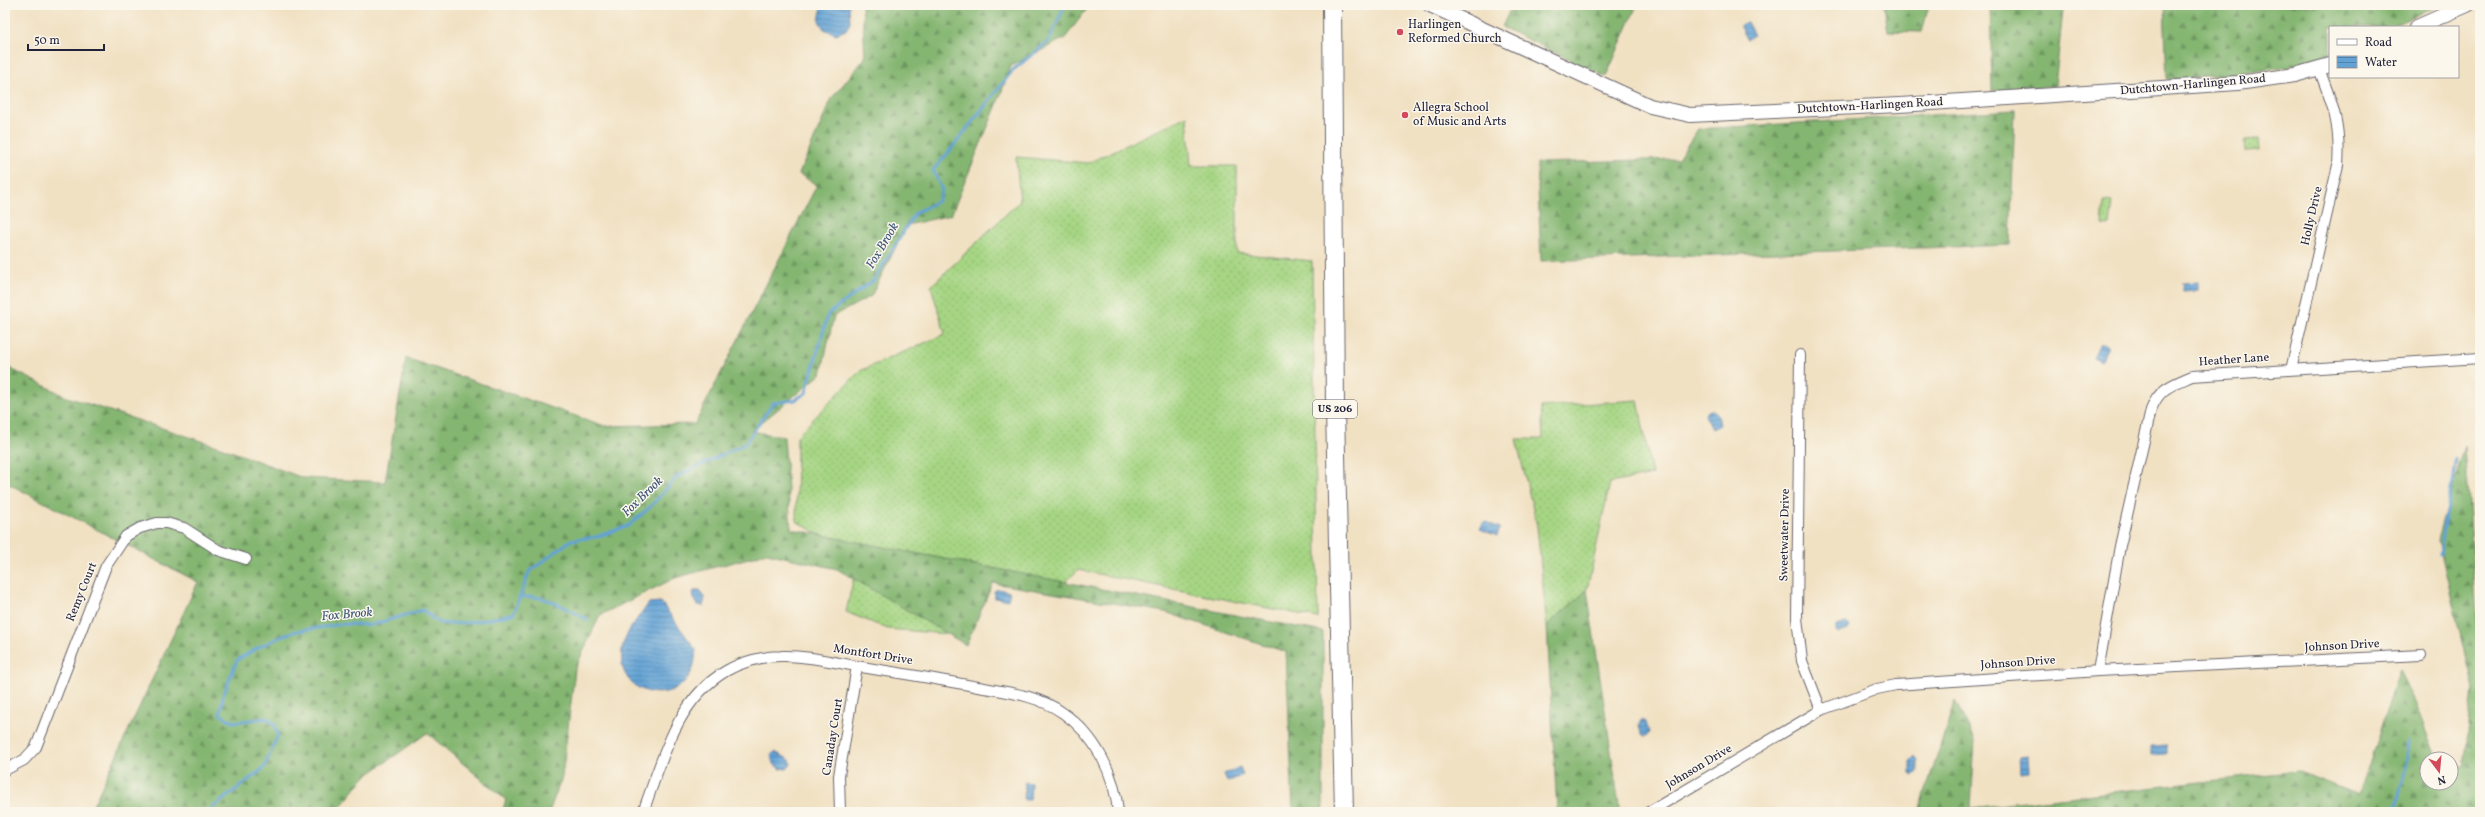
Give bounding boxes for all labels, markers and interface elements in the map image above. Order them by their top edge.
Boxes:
place label: Harlingen Reformed Church [1408,17,1502,47]
scale bar [28,26,104,52]
legend [2329,26,2459,78]
marker: Harlingen Reformed Church [1395,27,1405,37]
text: 50 m [34,33,60,49]
text: Road [2365,35,2392,51]
text: Water [2365,55,2397,71]
street label: Dutchtown-Harlingen Road [2119,71,2267,99]
street label: Dutchtown-Harlingen Road [1797,94,1944,118]
place label: Allegra School of Music and Arts [1413,100,1506,130]
marker: Allegra School of Music and Arts [1400,110,1410,120]
street label: Holly Drive [2297,185,2327,247]
water label: Fox Brook [862,219,904,273]
street label: Heather Lane [2198,350,2270,370]
road number: US 206 [1313,400,1357,418]
water label: Fox Brook [618,473,668,521]
street label: Sweetwater Drive [1776,488,1794,582]
street label: Remy Court [63,560,101,624]
water label: Fox Brook [321,604,373,626]
street label: Johnson Drive [2304,636,2380,656]
street label: Montfort Drive [832,641,914,669]
street label: Johnson Drive [1980,652,2056,674]
street label: Canaday Court [819,697,847,777]
street label: Johnson Drive [1663,741,1735,793]
north arrow [2419,751,2459,791]
text: N [2435,771,2447,787]

